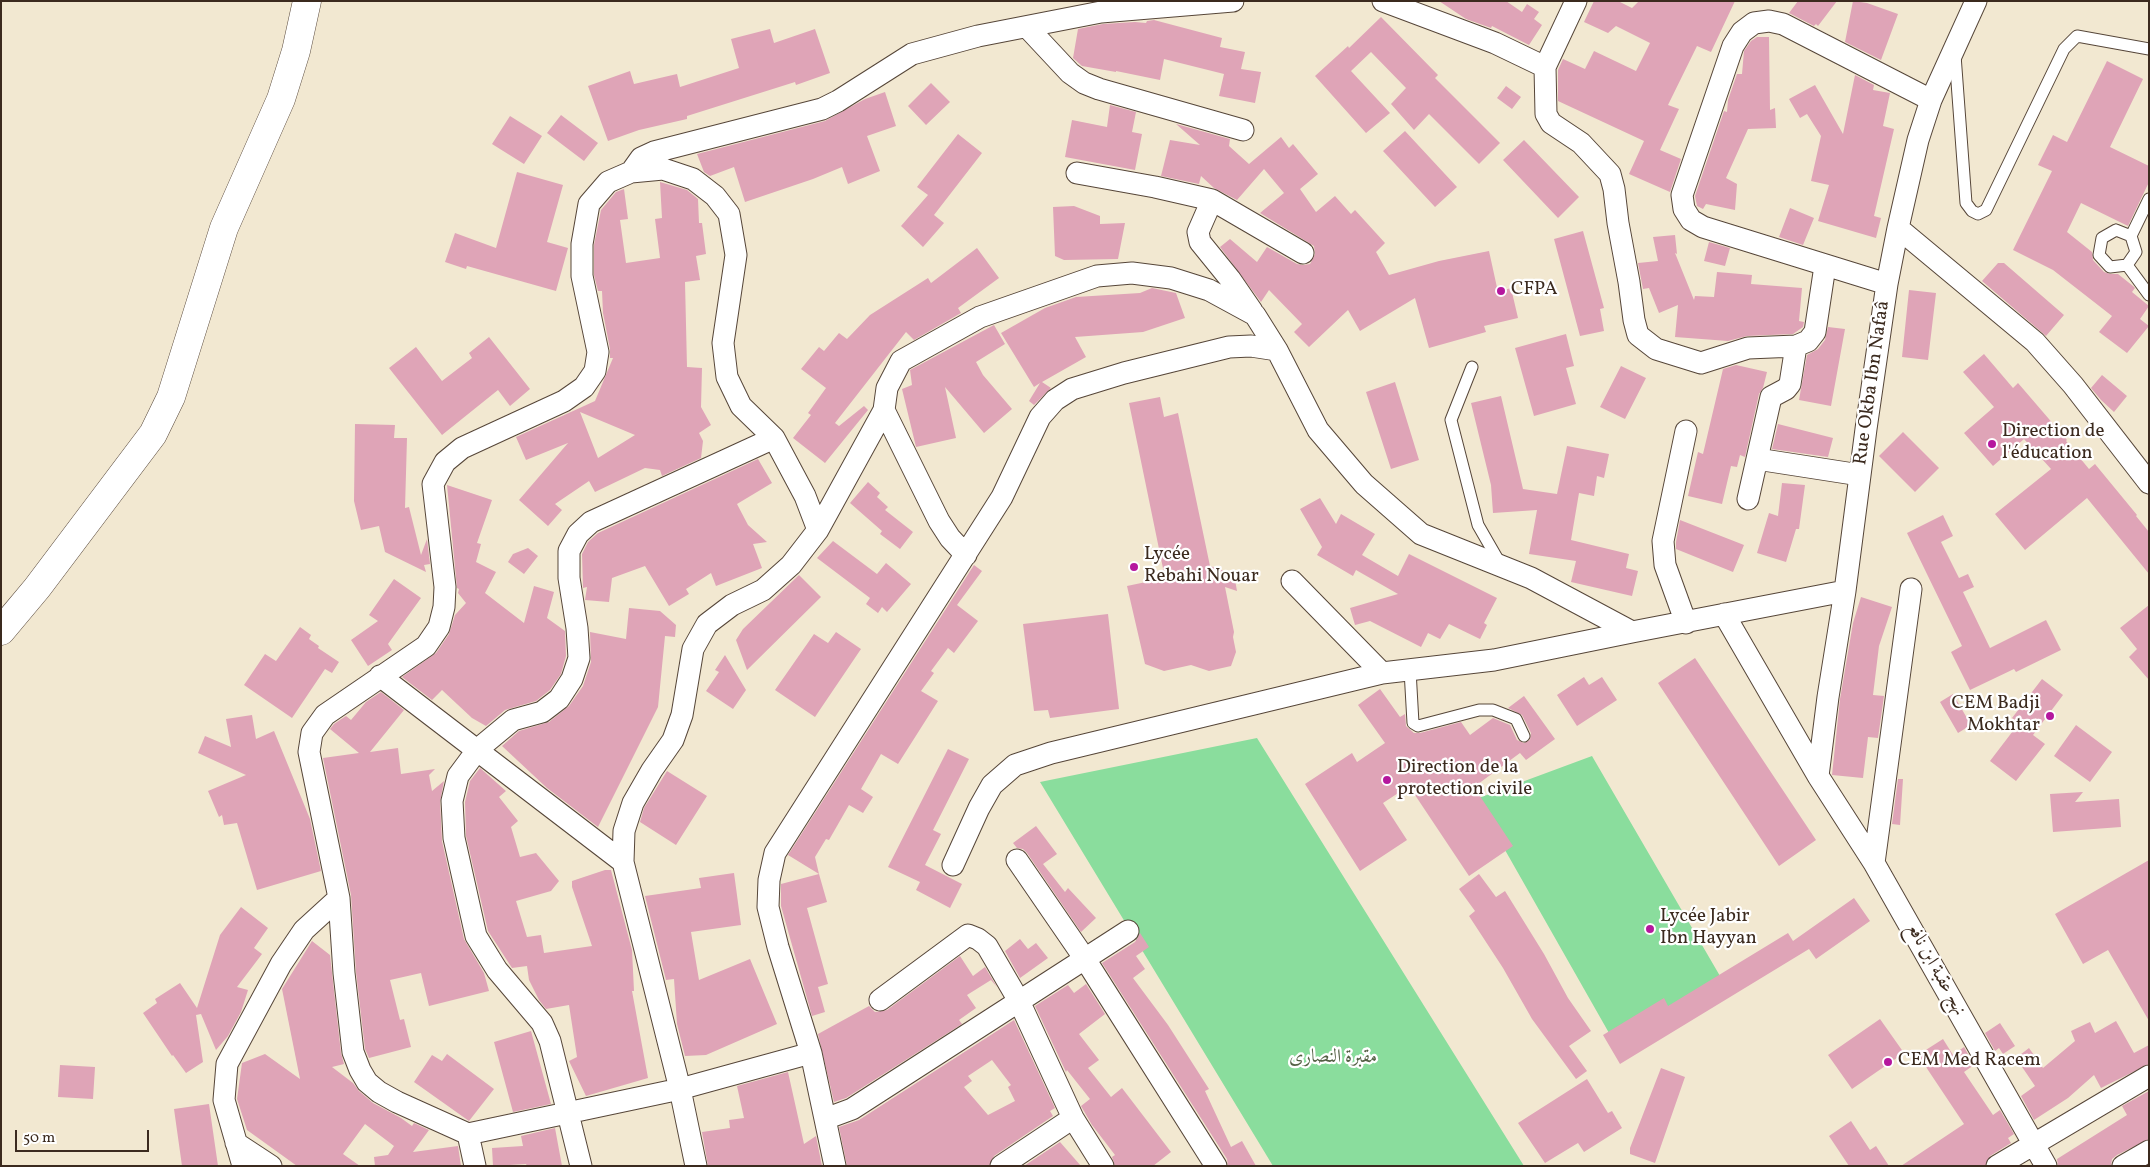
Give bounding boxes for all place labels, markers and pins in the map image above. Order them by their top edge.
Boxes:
place label: CFPA [1511,280,1558,302]
marker: CFPA [1495,285,1507,297]
place label: Direction de l'éducation [2002,422,2104,466]
marker: Direction de l'éducation [1986,438,1998,450]
place label: Lycée Rebahi Nouar [1144,545,1259,589]
marker: Lycée Rebahi Nouar [1128,561,1140,573]
place label: CEM Badji Mokhtar [1952,694,2040,738]
marker: CEM Badji Mokhtar [2044,710,2056,722]
place label: Direction de la protection civile [1397,758,1532,802]
marker: Direction de la protection civile [1381,774,1393,786]
place label: Lycée Jabir Ibn Hayyan [1660,907,1757,951]
marker: Lycée Jabir Ibn Hayyan [1644,923,1656,935]
place label: CEM Med Racem [1898,1051,2041,1073]
marker: CEM Med Racem [1882,1056,1894,1068]

